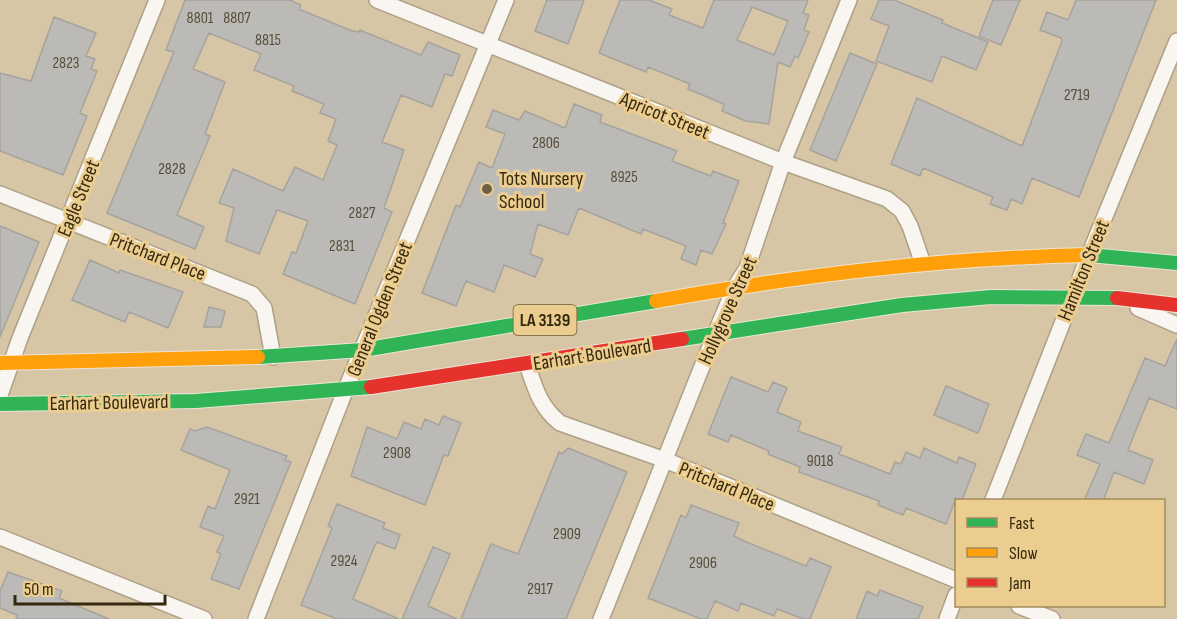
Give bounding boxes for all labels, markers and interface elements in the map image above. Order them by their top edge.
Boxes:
house number: 8801 [187,9,214,28]
house number: 8807 [223,9,251,28]
house number: 8815 [255,31,281,50]
house number: 2823 [52,54,80,73]
house number: 2719 [1064,86,1090,105]
street label: Apricot Street [615,87,713,145]
house number: 2806 [532,134,560,153]
street label: Eagle Street [53,156,105,240]
house number: 2828 [158,160,186,179]
place label: Tots Nursery School [499,167,584,214]
house number: 8925 [610,168,638,187]
marker: Tots Nursery School [480,182,494,196]
house number: 2827 [349,204,376,223]
street label: Hamilton Street [1053,217,1115,324]
street label: Pritchard Place [106,228,209,286]
house number: 2831 [329,237,355,256]
street label: General Ogden Street [342,239,418,380]
street label: Hollygrove Street [693,253,762,368]
road number: LA 3139 [514,305,576,335]
street label: Earhart Boulevard [532,334,653,376]
street label: Earhart Boulevard [49,390,169,416]
house number: 2908 [383,444,411,463]
house number: 9018 [807,452,833,471]
street label: Pritchard Place [675,457,778,517]
house number: 2921 [234,490,260,509]
legend [955,499,1165,607]
text: Fast [1009,513,1035,534]
house number: 2909 [553,525,581,544]
text: Slow [1009,543,1038,564]
house number: 2924 [331,552,358,571]
house number: 2906 [689,554,717,573]
scale bar [15,568,165,606]
text: Jam [1008,573,1031,594]
text: 50 m [24,579,54,600]
house number: 2917 [527,580,553,599]

